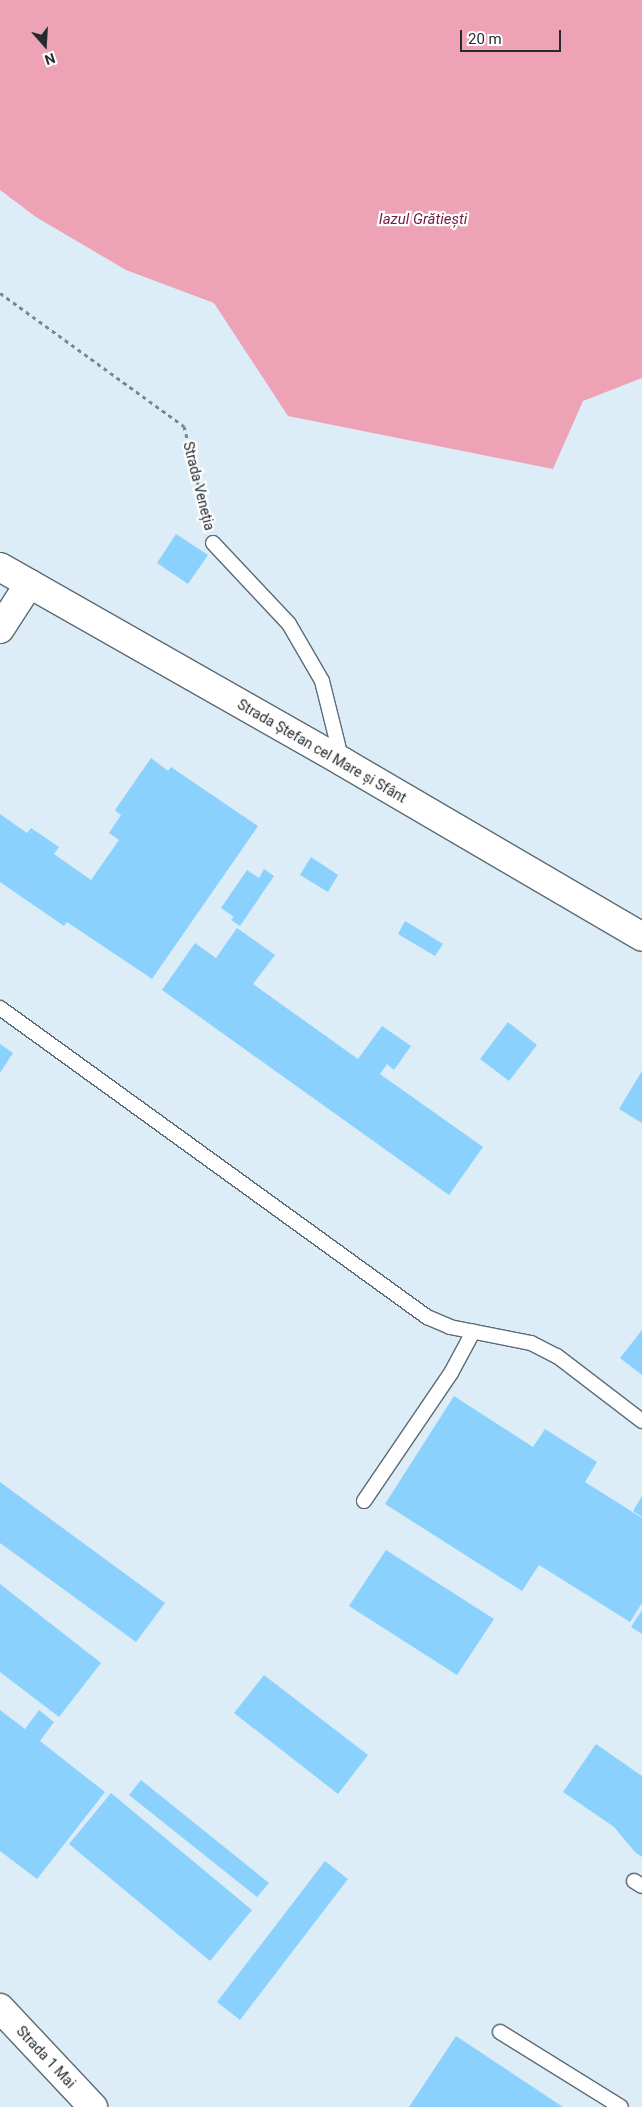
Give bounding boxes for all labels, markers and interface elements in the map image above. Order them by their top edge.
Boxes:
north arrow [20,20,70,70]
scale bar [462,20,563,52]
text: 20 m [468,30,502,48]
text: N [43,50,57,68]
water label: Iazul Grătiești [379,211,467,229]
street label: Strada Veneția [180,440,218,532]
street label: Strada Ștefan cel Mare și Sfânt [235,696,409,806]
street label: Strada 1 Mai [13,2023,79,2091]

